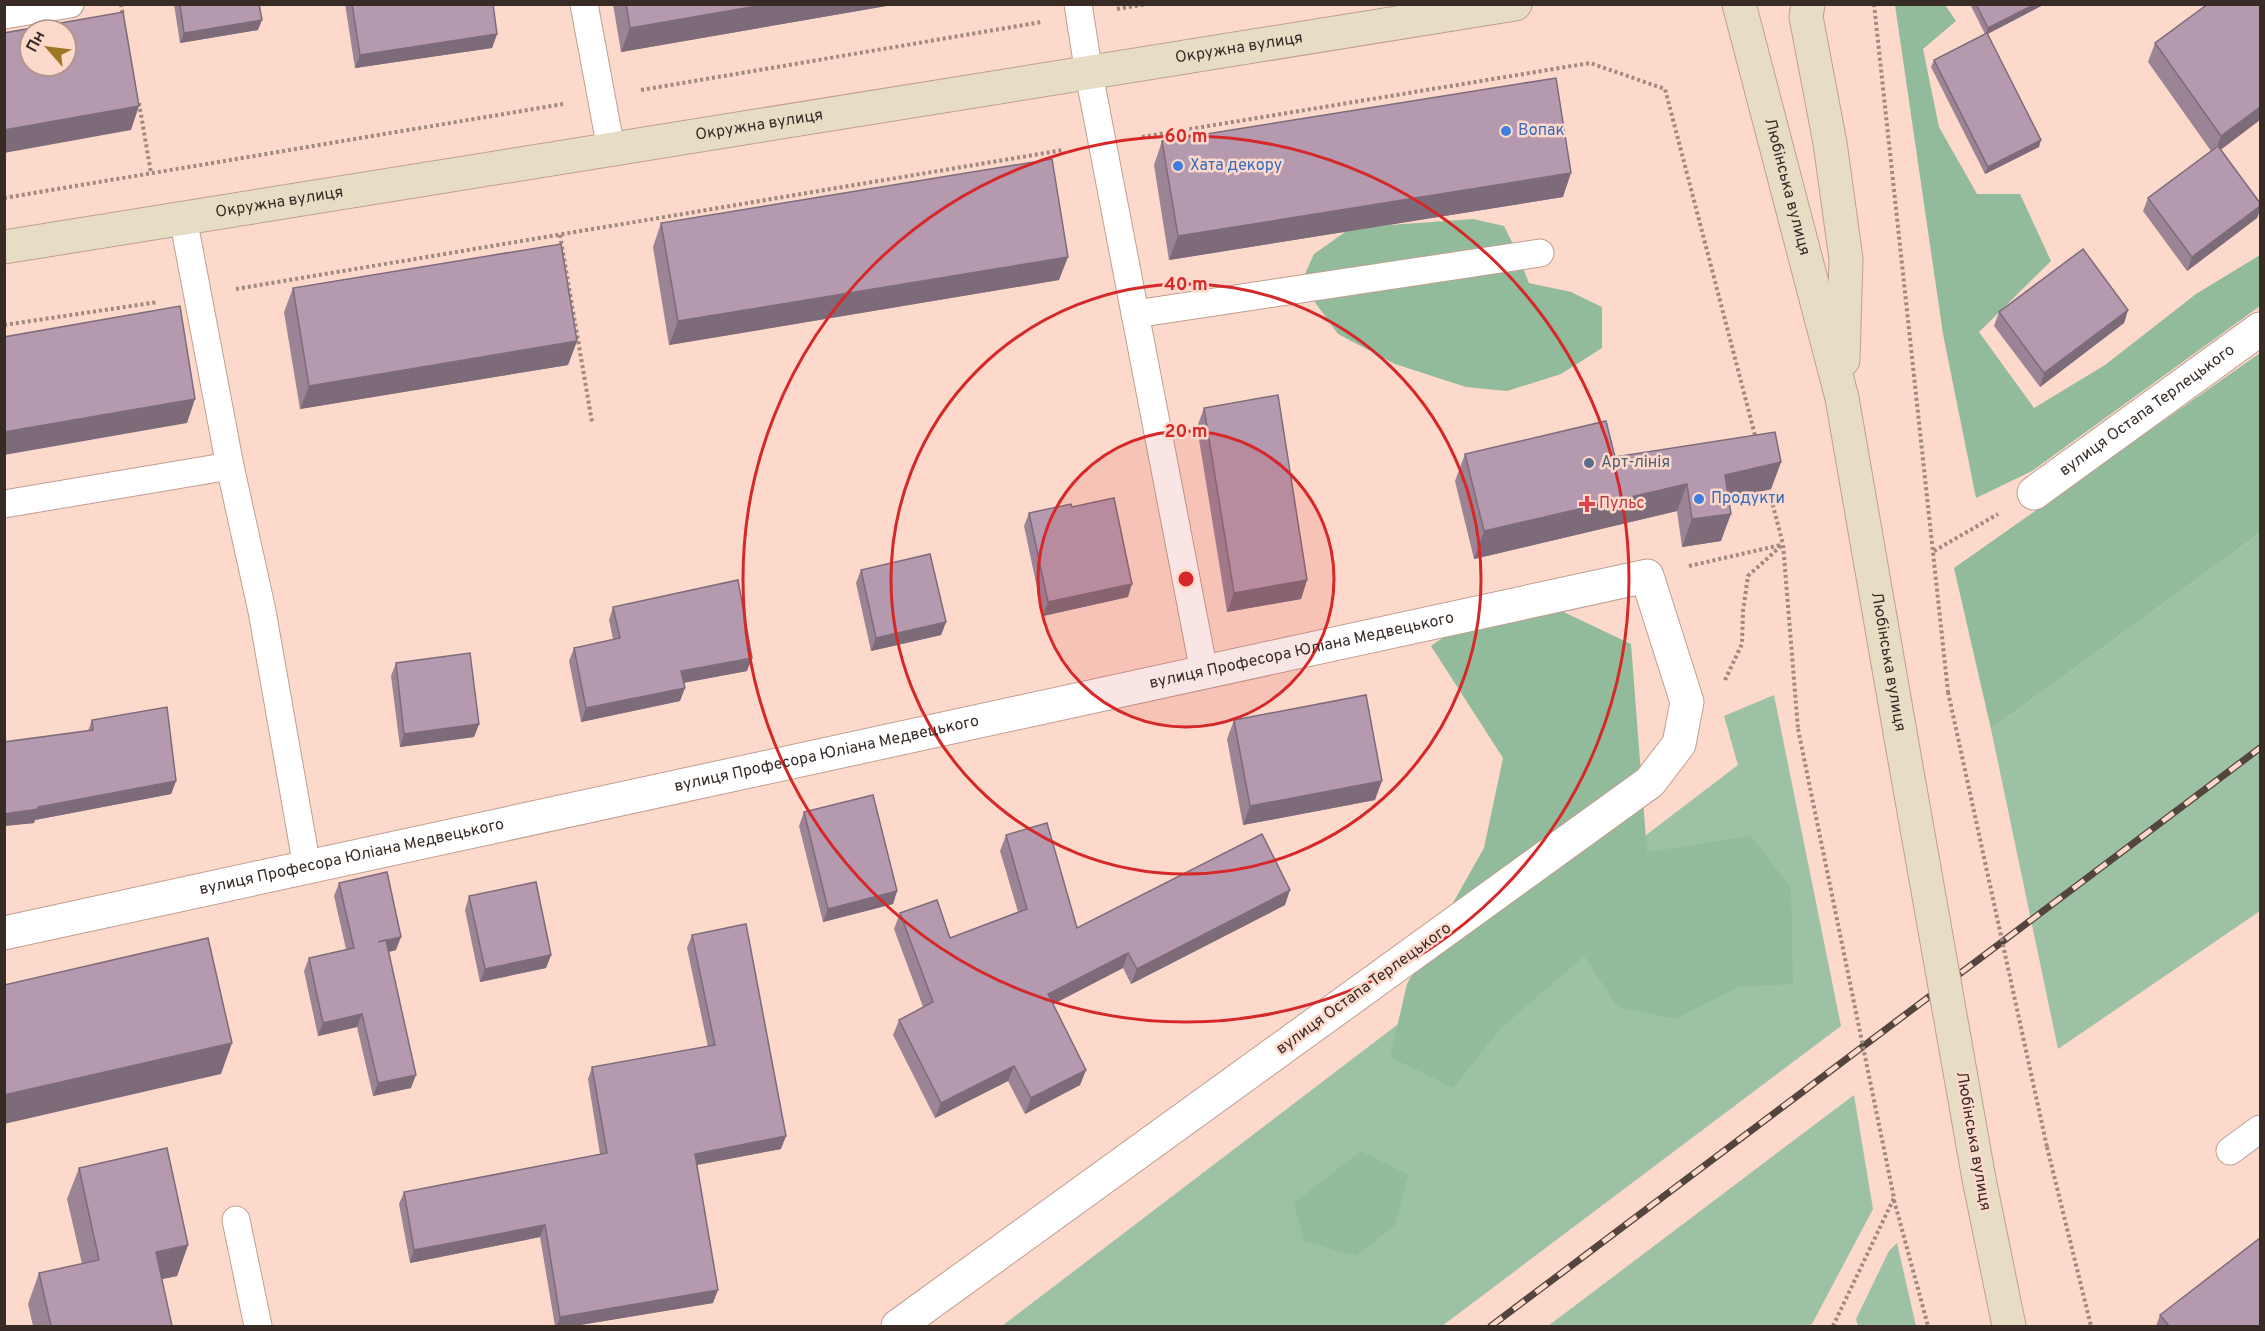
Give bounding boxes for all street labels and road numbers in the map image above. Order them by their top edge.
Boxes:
street label: Окружна вулиця [1174,28,1304,68]
street label: Окружна вулиця [694,105,825,146]
street label: Любінська вулиця [1759,116,1814,258]
street label: Окружна вулиця [214,183,345,223]
street label: вулиця Остапа Терлецького [2056,340,2239,481]
street label: Любінська вулиця [1866,590,1910,733]
street label: вулиця Професора Юліана Медвецького [1147,608,1456,694]
street label: вулиця Професора Юліана Медвецького [673,711,981,797]
street label: вулиця Професора Юліана Медвецького [198,815,506,900]
street label: вулиця Остапа Терлецького [1272,919,1456,1059]
street label: Любінська вулиця [1951,1070,1995,1212]

